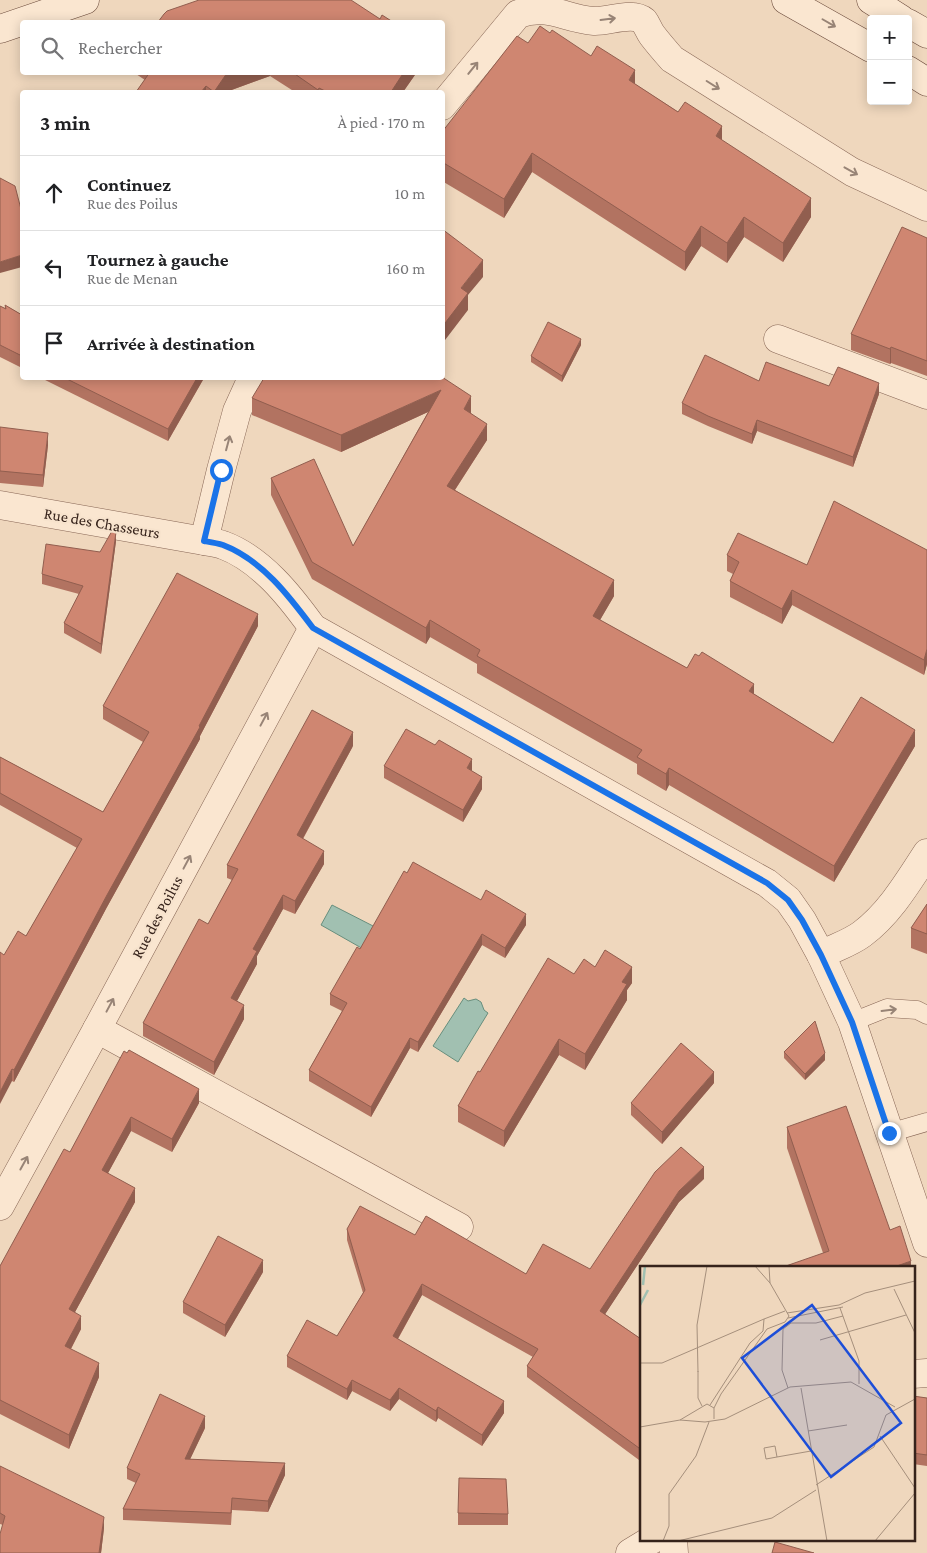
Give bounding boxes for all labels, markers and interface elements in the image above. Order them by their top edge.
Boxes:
one-way arrow [600,14,616,24]
map controls [867,15,912,105]
button: + [867,15,912,60]
one-way arrow [821,19,835,29]
search box [20,20,445,75]
icon: search [38,34,66,62]
text: Rechercher [78,37,162,58]
button: − [867,60,912,105]
one-way arrow [468,62,479,75]
one-way arrow [706,80,720,90]
text: 3 min [40,111,90,135]
text: À pied · 170 m [338,114,425,131]
one-way arrow [843,166,858,176]
text: Continuez [87,174,171,195]
icon: ahead [40,179,68,207]
text: 10 m [395,185,425,202]
text: Rue des Poilus [87,195,178,212]
text: Tournez à gauche [87,249,229,270]
icon: left [40,254,68,282]
text: 160 m [387,260,425,277]
text: Rue de Menan [87,270,178,287]
icon: arrive [40,329,68,357]
text: Arrivée à destination [87,333,255,354]
one-way arrow [224,435,234,451]
route start [210,459,233,482]
street label: Rue des Chasseurs [43,504,161,542]
one-way arrow [260,712,269,727]
one-way arrow [182,855,192,870]
street label: Rue des Poilus [128,873,186,961]
one-way arrow [105,998,115,1013]
one-way arrow [880,1005,896,1015]
route end [878,1122,901,1145]
one-way arrow [19,1157,29,1171]
inset map [640,1266,914,1540]

